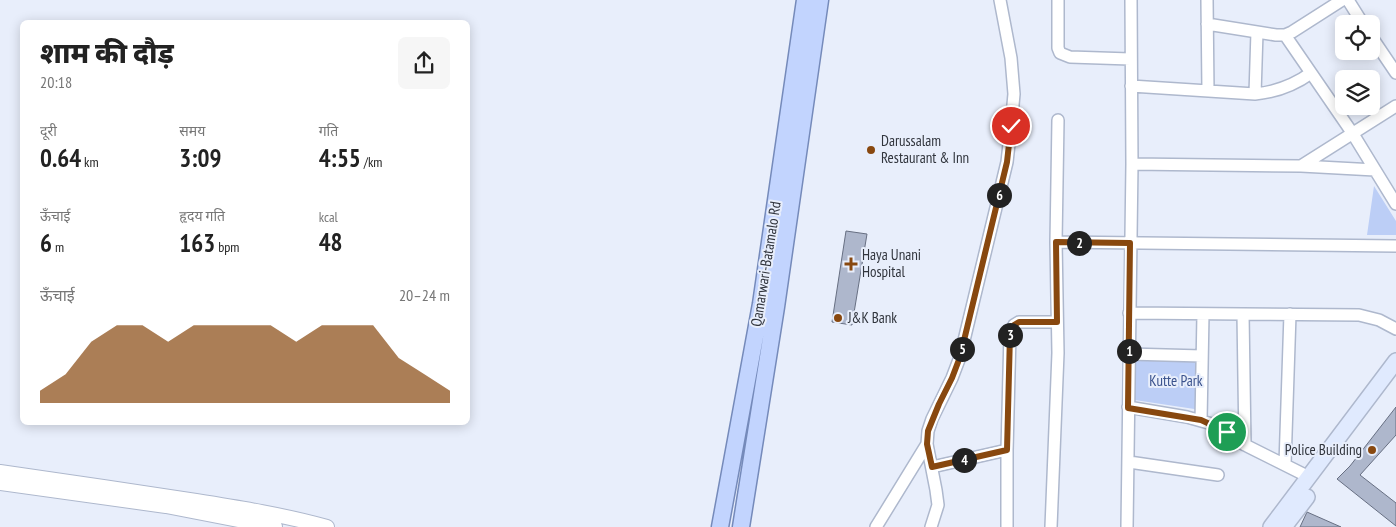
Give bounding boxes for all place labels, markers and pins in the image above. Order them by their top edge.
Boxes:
pin [990,105,1032,147]
place label: Darussalam Restaurant & Inn [881,131,969,167]
marker: Darussalam Restaurant & Inn [865,144,877,156]
pin: 6 [986,182,1012,208]
pin: 2 [1066,230,1092,256]
place label: Haya Unani Hospital [862,245,921,281]
marker: Haya Unani Hospital [844,257,858,271]
place label: J&K Bank [847,308,897,327]
marker: J&K Bank [832,312,844,324]
pin: 3 [998,322,1022,348]
pin: 5 [950,336,974,362]
pin: 1 [1116,338,1142,364]
pin [1206,411,1248,453]
place label: Police Building [1285,440,1362,459]
marker: Police Building [1366,444,1378,456]
pin: 4 [952,448,976,472]

